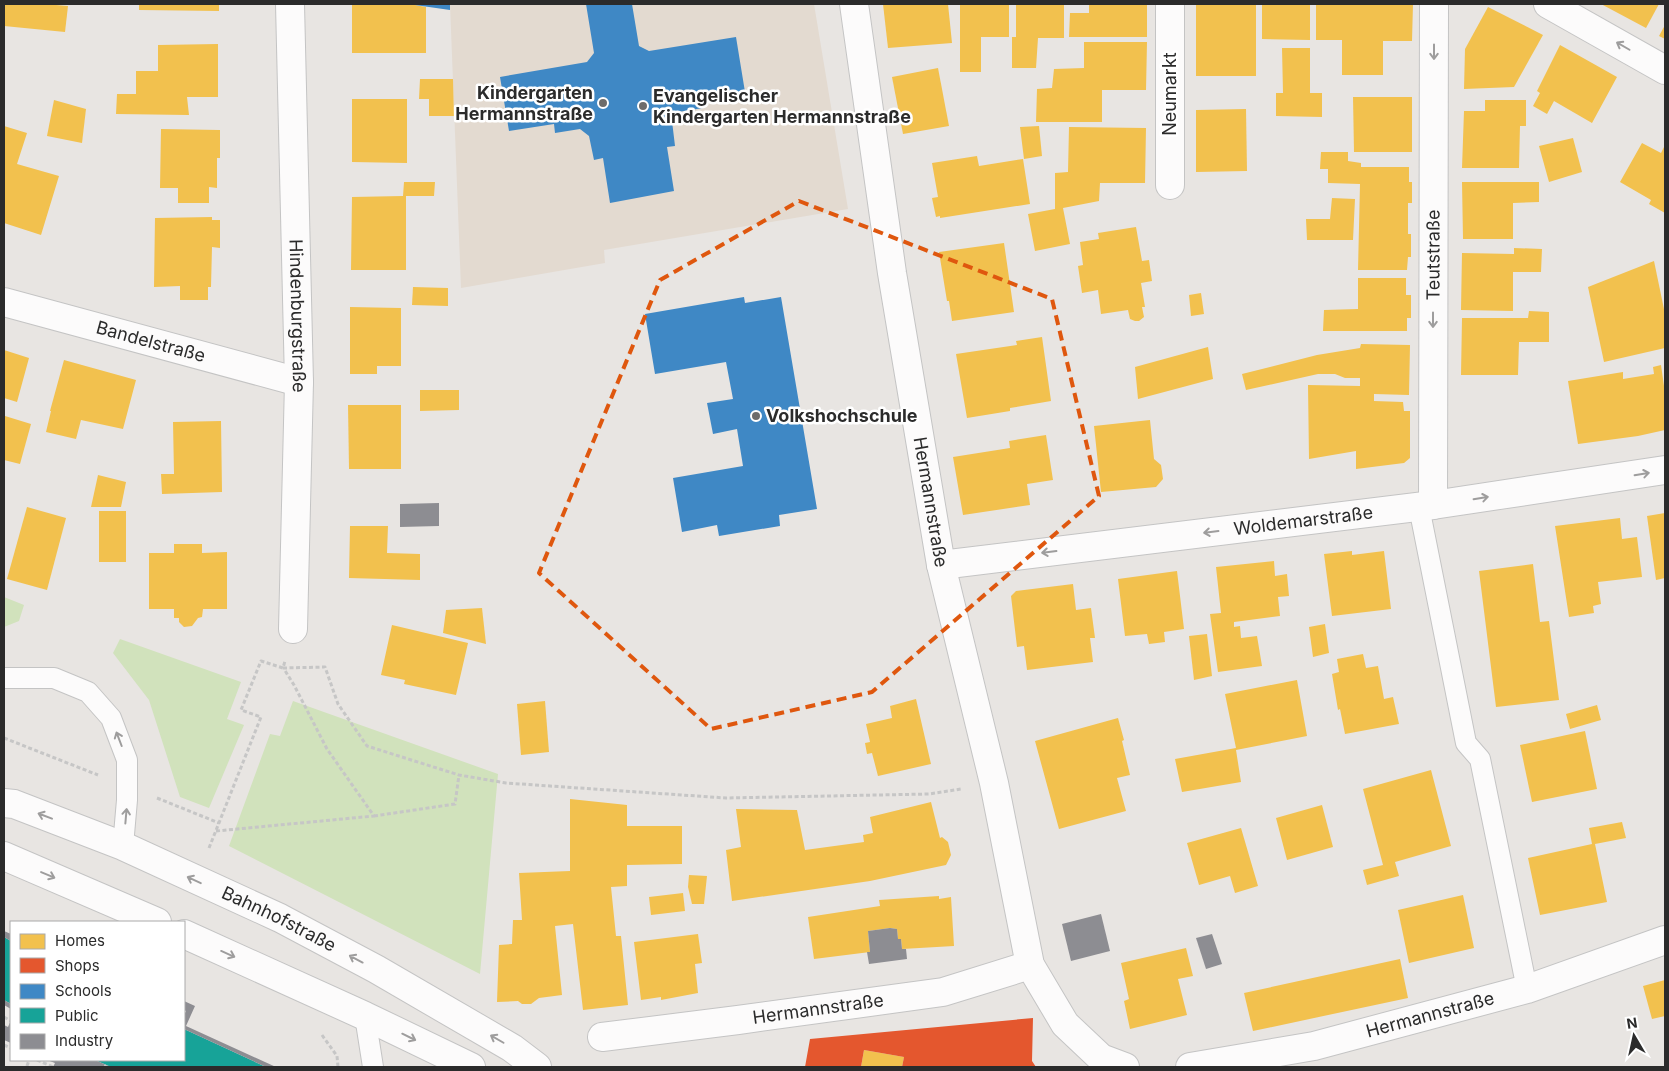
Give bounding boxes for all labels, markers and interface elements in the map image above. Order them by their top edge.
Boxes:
one-way arrow [1615,41,1630,51]
one-way arrow [1429,44,1439,60]
street label: Neumarkt [1159,52,1180,136]
place label: Kindergarten Hermannstraße [455,82,593,124]
place label: Evangelischer Kindergarten Hermannstraße [653,85,911,127]
marker: Kindergarten Hermannstraße [597,97,609,109]
marker: Evangelischer Kindergarten Hermannstraße [637,100,649,112]
street label: Teutstraße [1422,209,1444,301]
street label: Hindenburgstraße [286,239,310,393]
one-way arrow [1428,312,1438,328]
street label: Bandelstraße [94,316,208,366]
place label: Volkshochschule [766,405,918,426]
marker: Volkshochschule [750,410,762,422]
street label: Hermannstraße [910,435,952,569]
one-way arrow [1633,468,1649,478]
one-way arrow [1473,492,1489,502]
street label: Woldemarstraße [1232,501,1374,539]
one-way arrow [1203,527,1219,537]
one-way arrow [1042,547,1058,557]
one-way arrow [114,732,123,747]
one-way arrow [121,809,130,825]
one-way arrow [38,811,53,820]
one-way arrow [40,871,55,881]
one-way arrow [187,874,202,884]
street label: Bahnhofstraße [219,882,340,956]
legend [10,921,185,1061]
text: Homes [55,931,105,950]
one-way arrow [220,950,235,960]
one-way arrow [349,953,364,963]
text: Shops [55,956,100,975]
text: Schools [55,981,112,1000]
street label: Hermannstraße [1364,987,1496,1042]
street label: Hermannstraße [751,989,885,1028]
text: Public [55,1006,98,1025]
north arrow [1609,1011,1659,1061]
text: N [1625,1013,1638,1032]
text: Industry [55,1031,114,1050]
one-way arrow [401,1033,416,1043]
one-way arrow [490,1034,505,1044]

